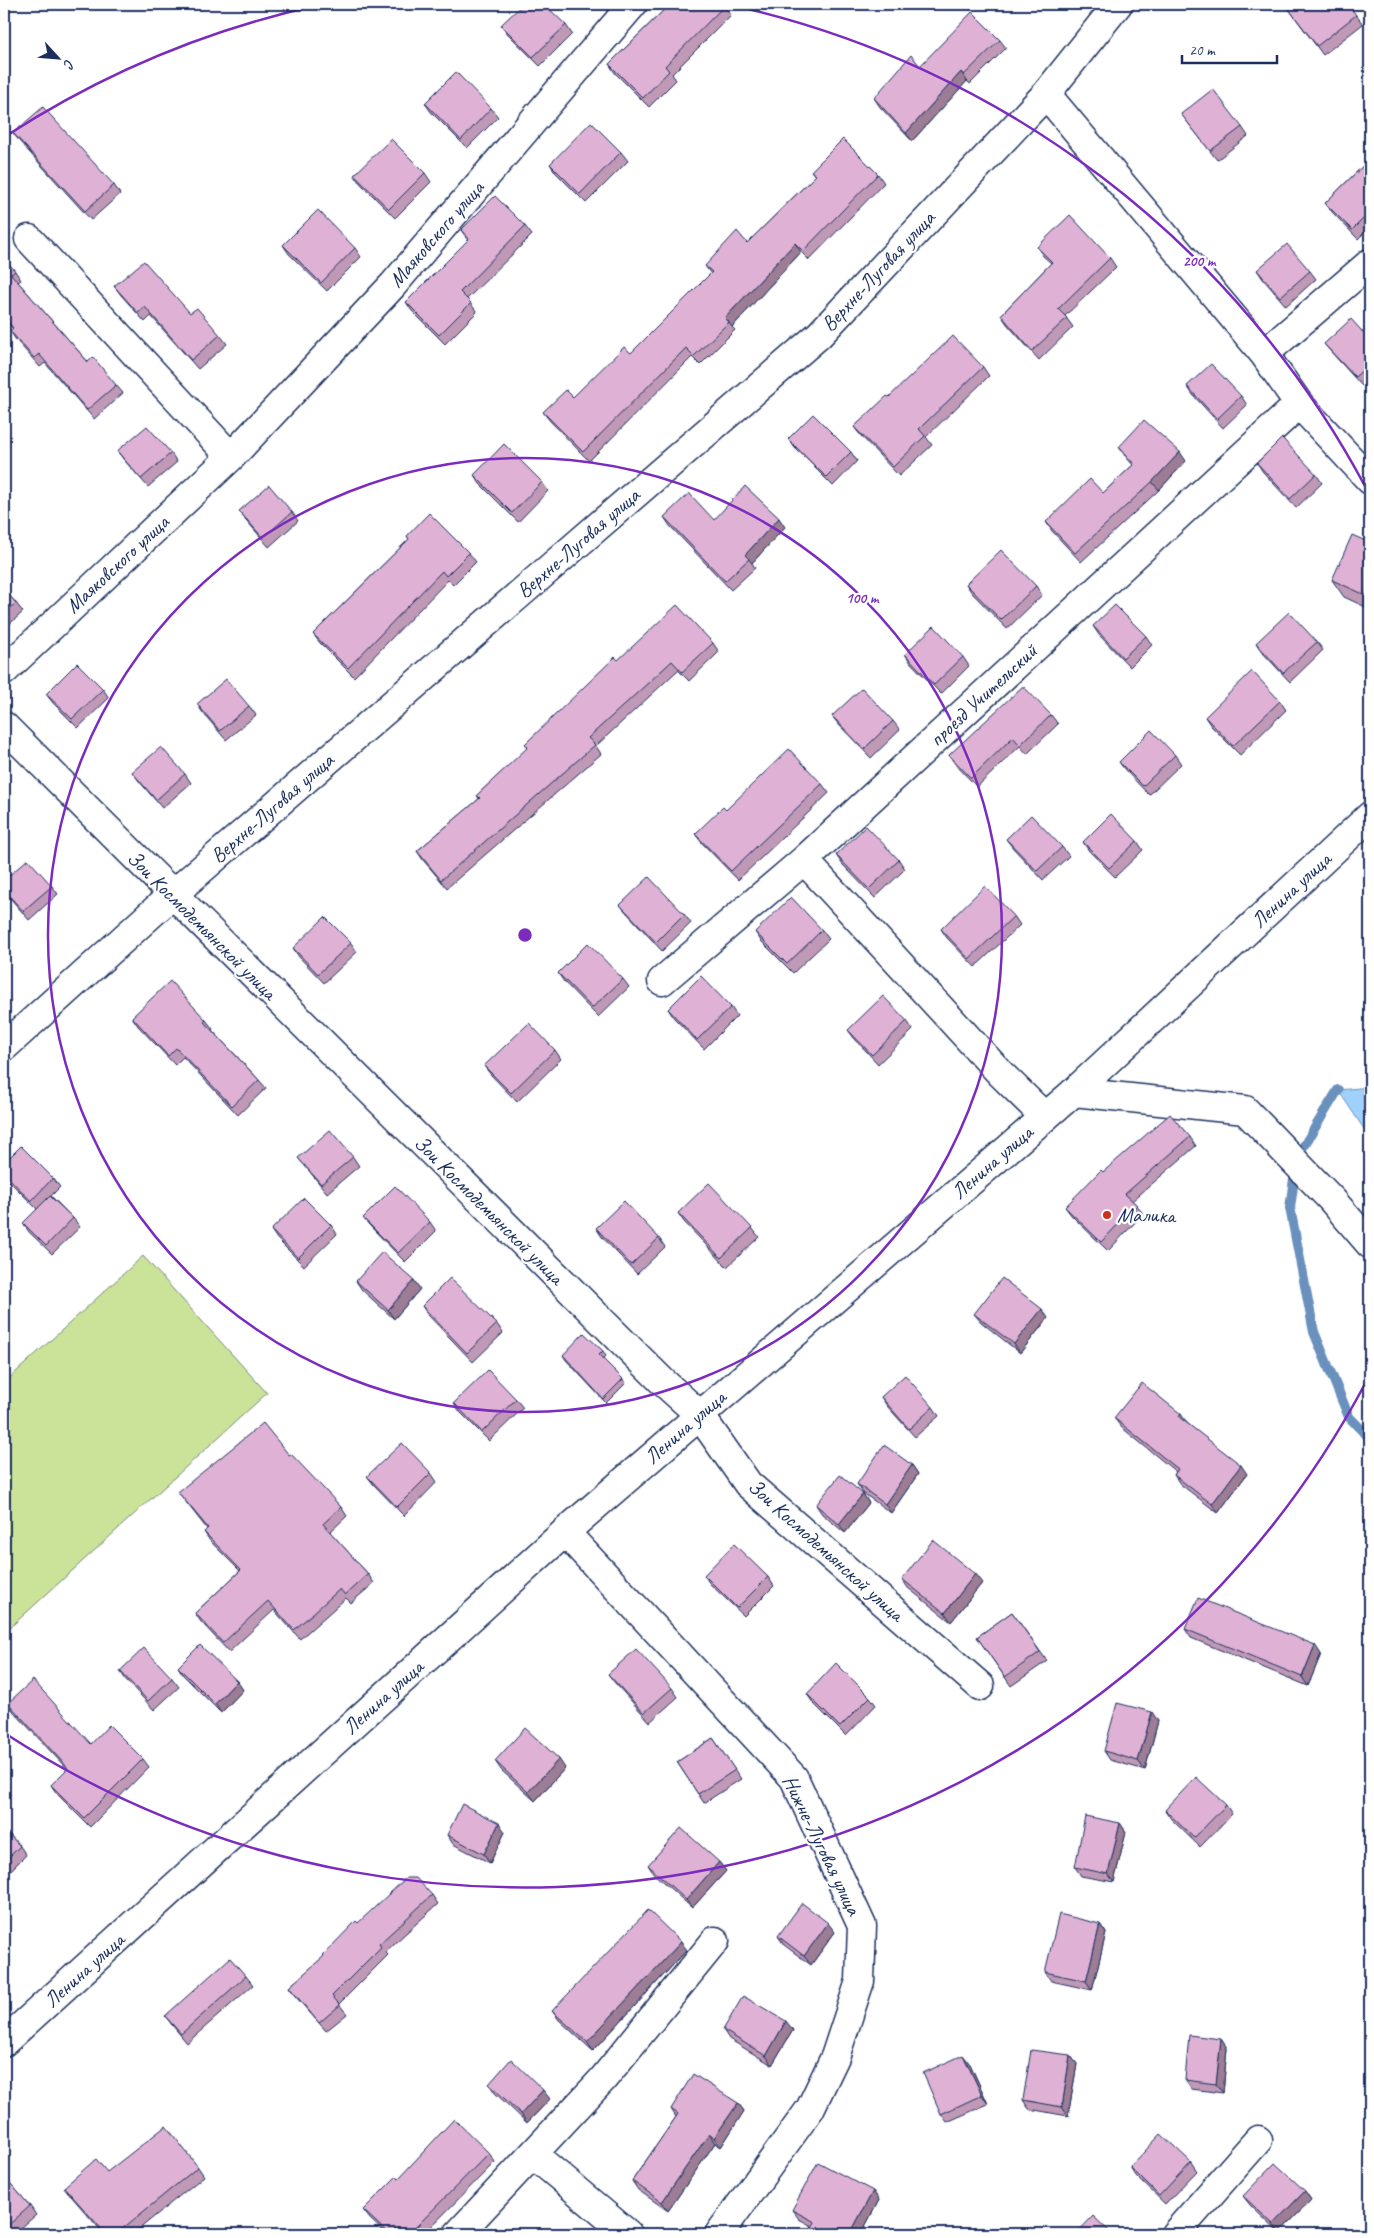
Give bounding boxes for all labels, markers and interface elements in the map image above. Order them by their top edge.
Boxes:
north arrow [32,32,82,82]
scale bar [1182,32,1276,64]
text: 20 m [1189,41,1216,60]
text: С [59,57,78,72]
street label: Маяковского улица [383,174,490,292]
street label: Верхне-Луговая улица [816,204,942,337]
text: 200 m [1183,252,1217,271]
street label: Верхне-Луговая улица [511,481,646,604]
street label: Маяковского улица [60,508,175,619]
text: 100 m [846,589,880,608]
street label: проезд Учительский [923,637,1044,752]
street label: Верхне-Луговая улица [205,746,340,869]
street label: Зои Космодемьянской улица [122,845,284,1007]
street label: Ленина улица [1246,845,1338,933]
centre of rings [516,926,534,944]
street label: Ленина улица [946,1118,1040,1204]
street label: Зои Космодемьянской улица [409,1130,571,1292]
place label: Малика [1117,1202,1177,1228]
marker: Малика [1101,1209,1113,1221]
street label: Ленина улица [639,1383,733,1469]
street label: Зои Космодемьянской улица [743,1473,911,1628]
street label: Ленина улица [337,1652,430,1740]
street label: Нижне-Луговая улица [777,1771,868,1921]
street label: Ленина улица [38,1925,131,2013]

